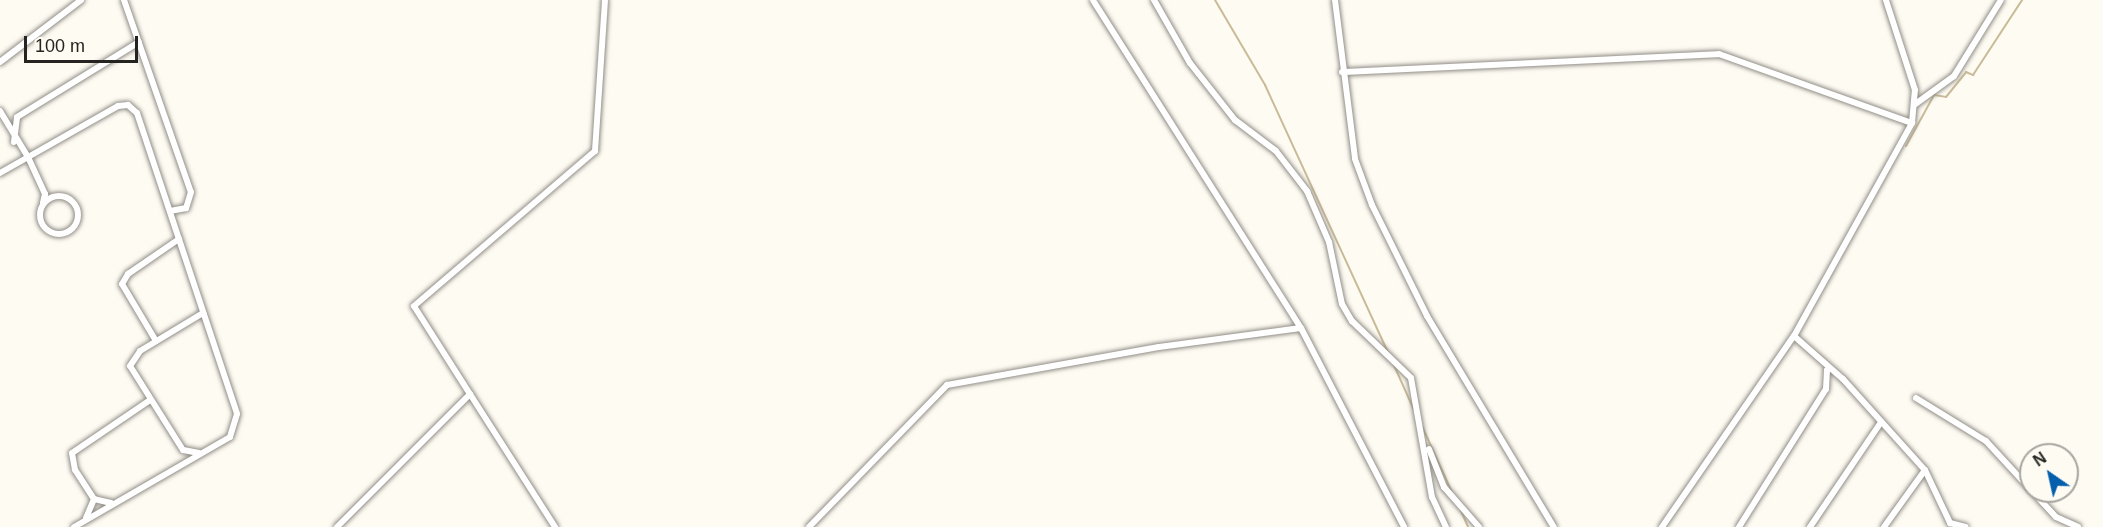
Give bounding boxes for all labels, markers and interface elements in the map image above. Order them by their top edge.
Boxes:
scale bar [27,24,141,62]
text: 100 m [35,36,85,56]
north arrow [2019,443,2079,503]
text: N [2030,449,2049,470]

